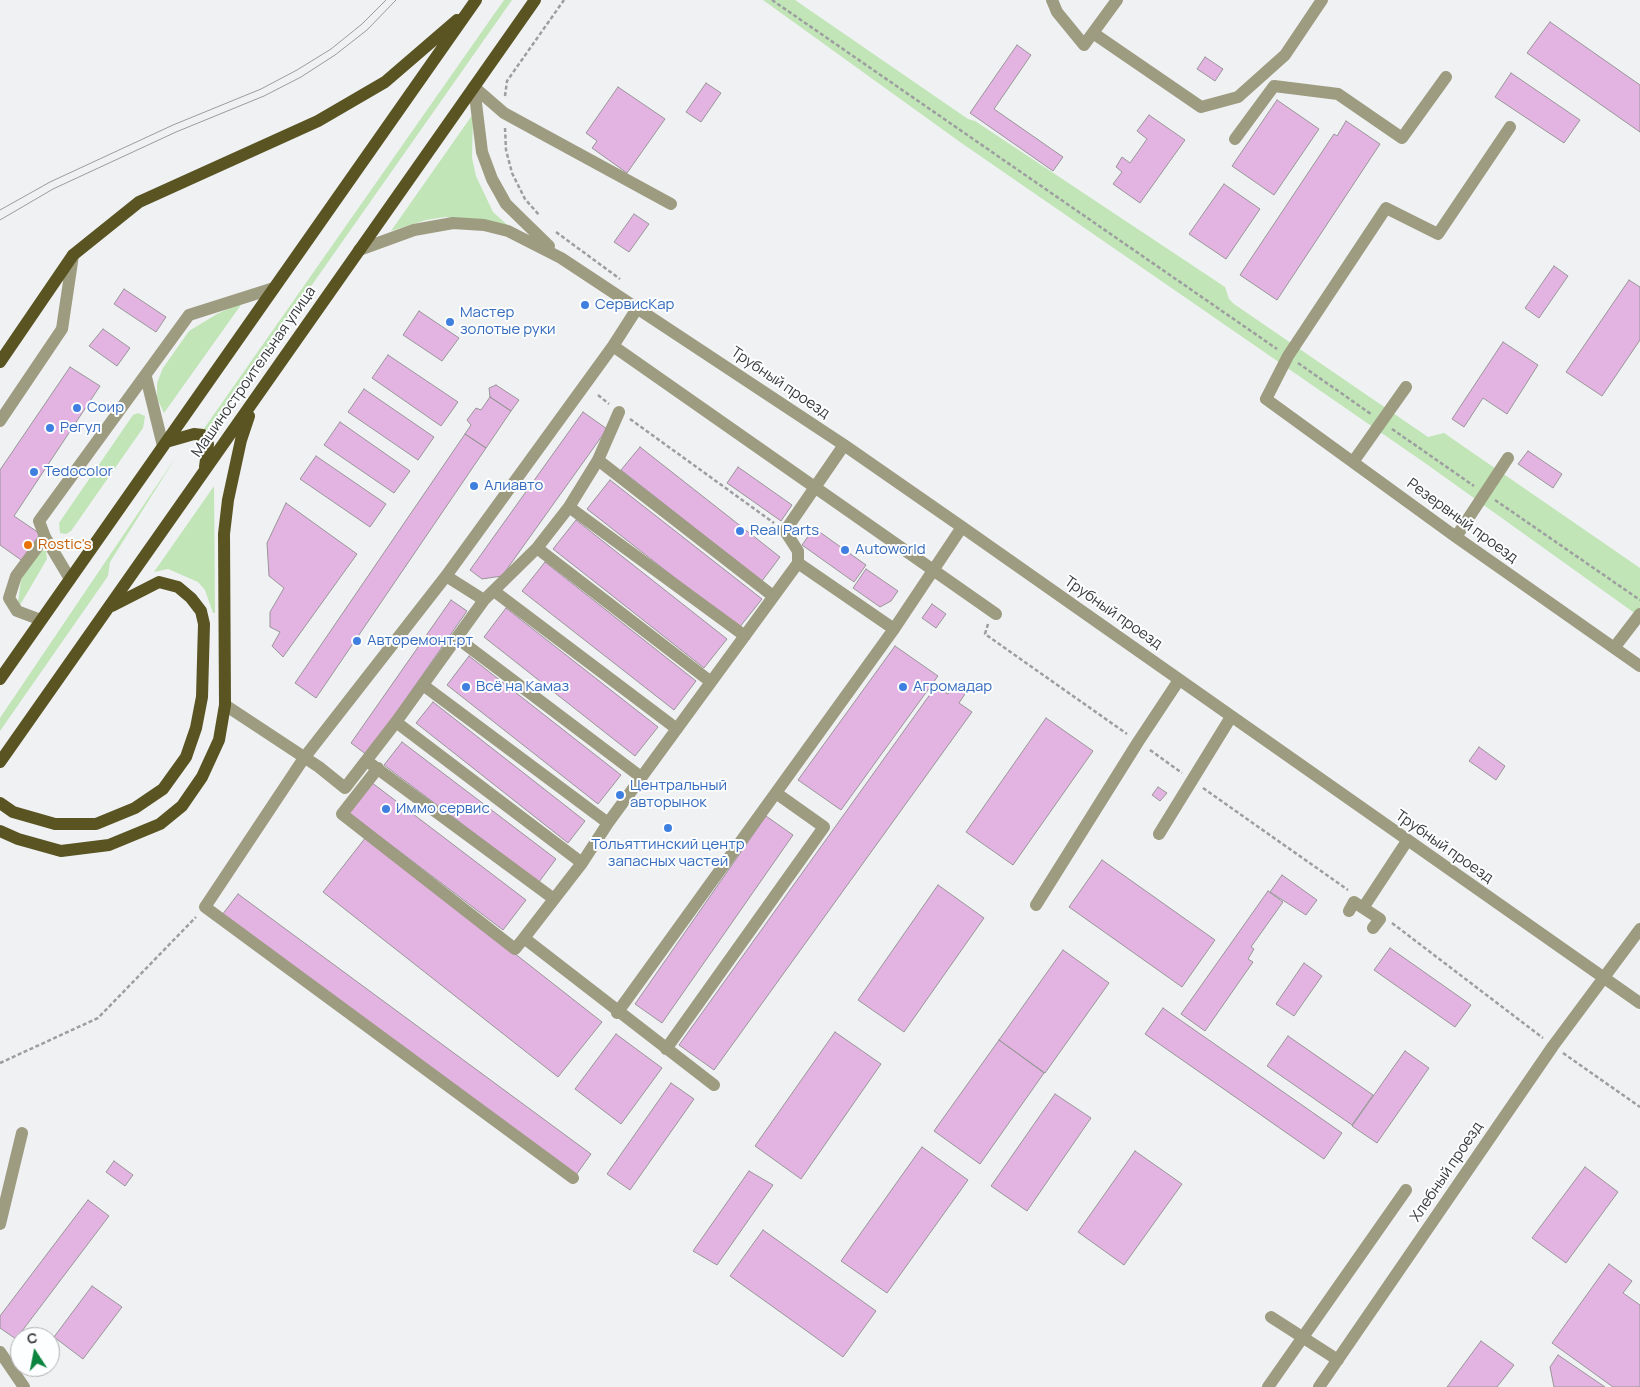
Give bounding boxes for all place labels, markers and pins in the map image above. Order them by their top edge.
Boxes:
place label: СервисКар [595,296,674,314]
marker: СервисКар [579,299,591,311]
place label: Мастер золотые руки [460,304,556,339]
marker: Мастер золотые руки [444,316,456,328]
place label: Соир [87,399,124,417]
marker: Соир [71,402,83,414]
place label: Регул [60,419,101,437]
marker: Регул [44,422,56,434]
place label: Tedocolor [44,463,113,481]
marker: Tedocolor [28,466,40,478]
place label: Алиавто [484,477,543,495]
marker: Алиавто [468,480,480,492]
place label: Real Parts [750,522,819,540]
marker: Real Parts [734,525,746,537]
place label: Rostic's [38,536,92,554]
marker: Rostic's [22,539,34,551]
place label: Autoworld [855,541,926,559]
marker: Autoworld [839,544,851,556]
place label: Авторемонт.рт [367,632,473,650]
marker: Авторемонт.рт [351,635,363,647]
place label: Всё на Камаз [476,678,569,696]
place label: Агромадар [913,678,992,696]
marker: Всё на Камаз [460,681,472,693]
marker: Агромадар [897,681,909,693]
place label: Центральный авторынок [630,777,727,812]
marker: Центральный авторынок [614,789,626,801]
place label: Иммо сервис [396,800,490,818]
marker: Иммо сервис [380,803,392,815]
marker: Тольяттинский центр запасных частей [662,822,674,834]
place label: Тольяттинский центр запасных частей [591,836,745,871]

